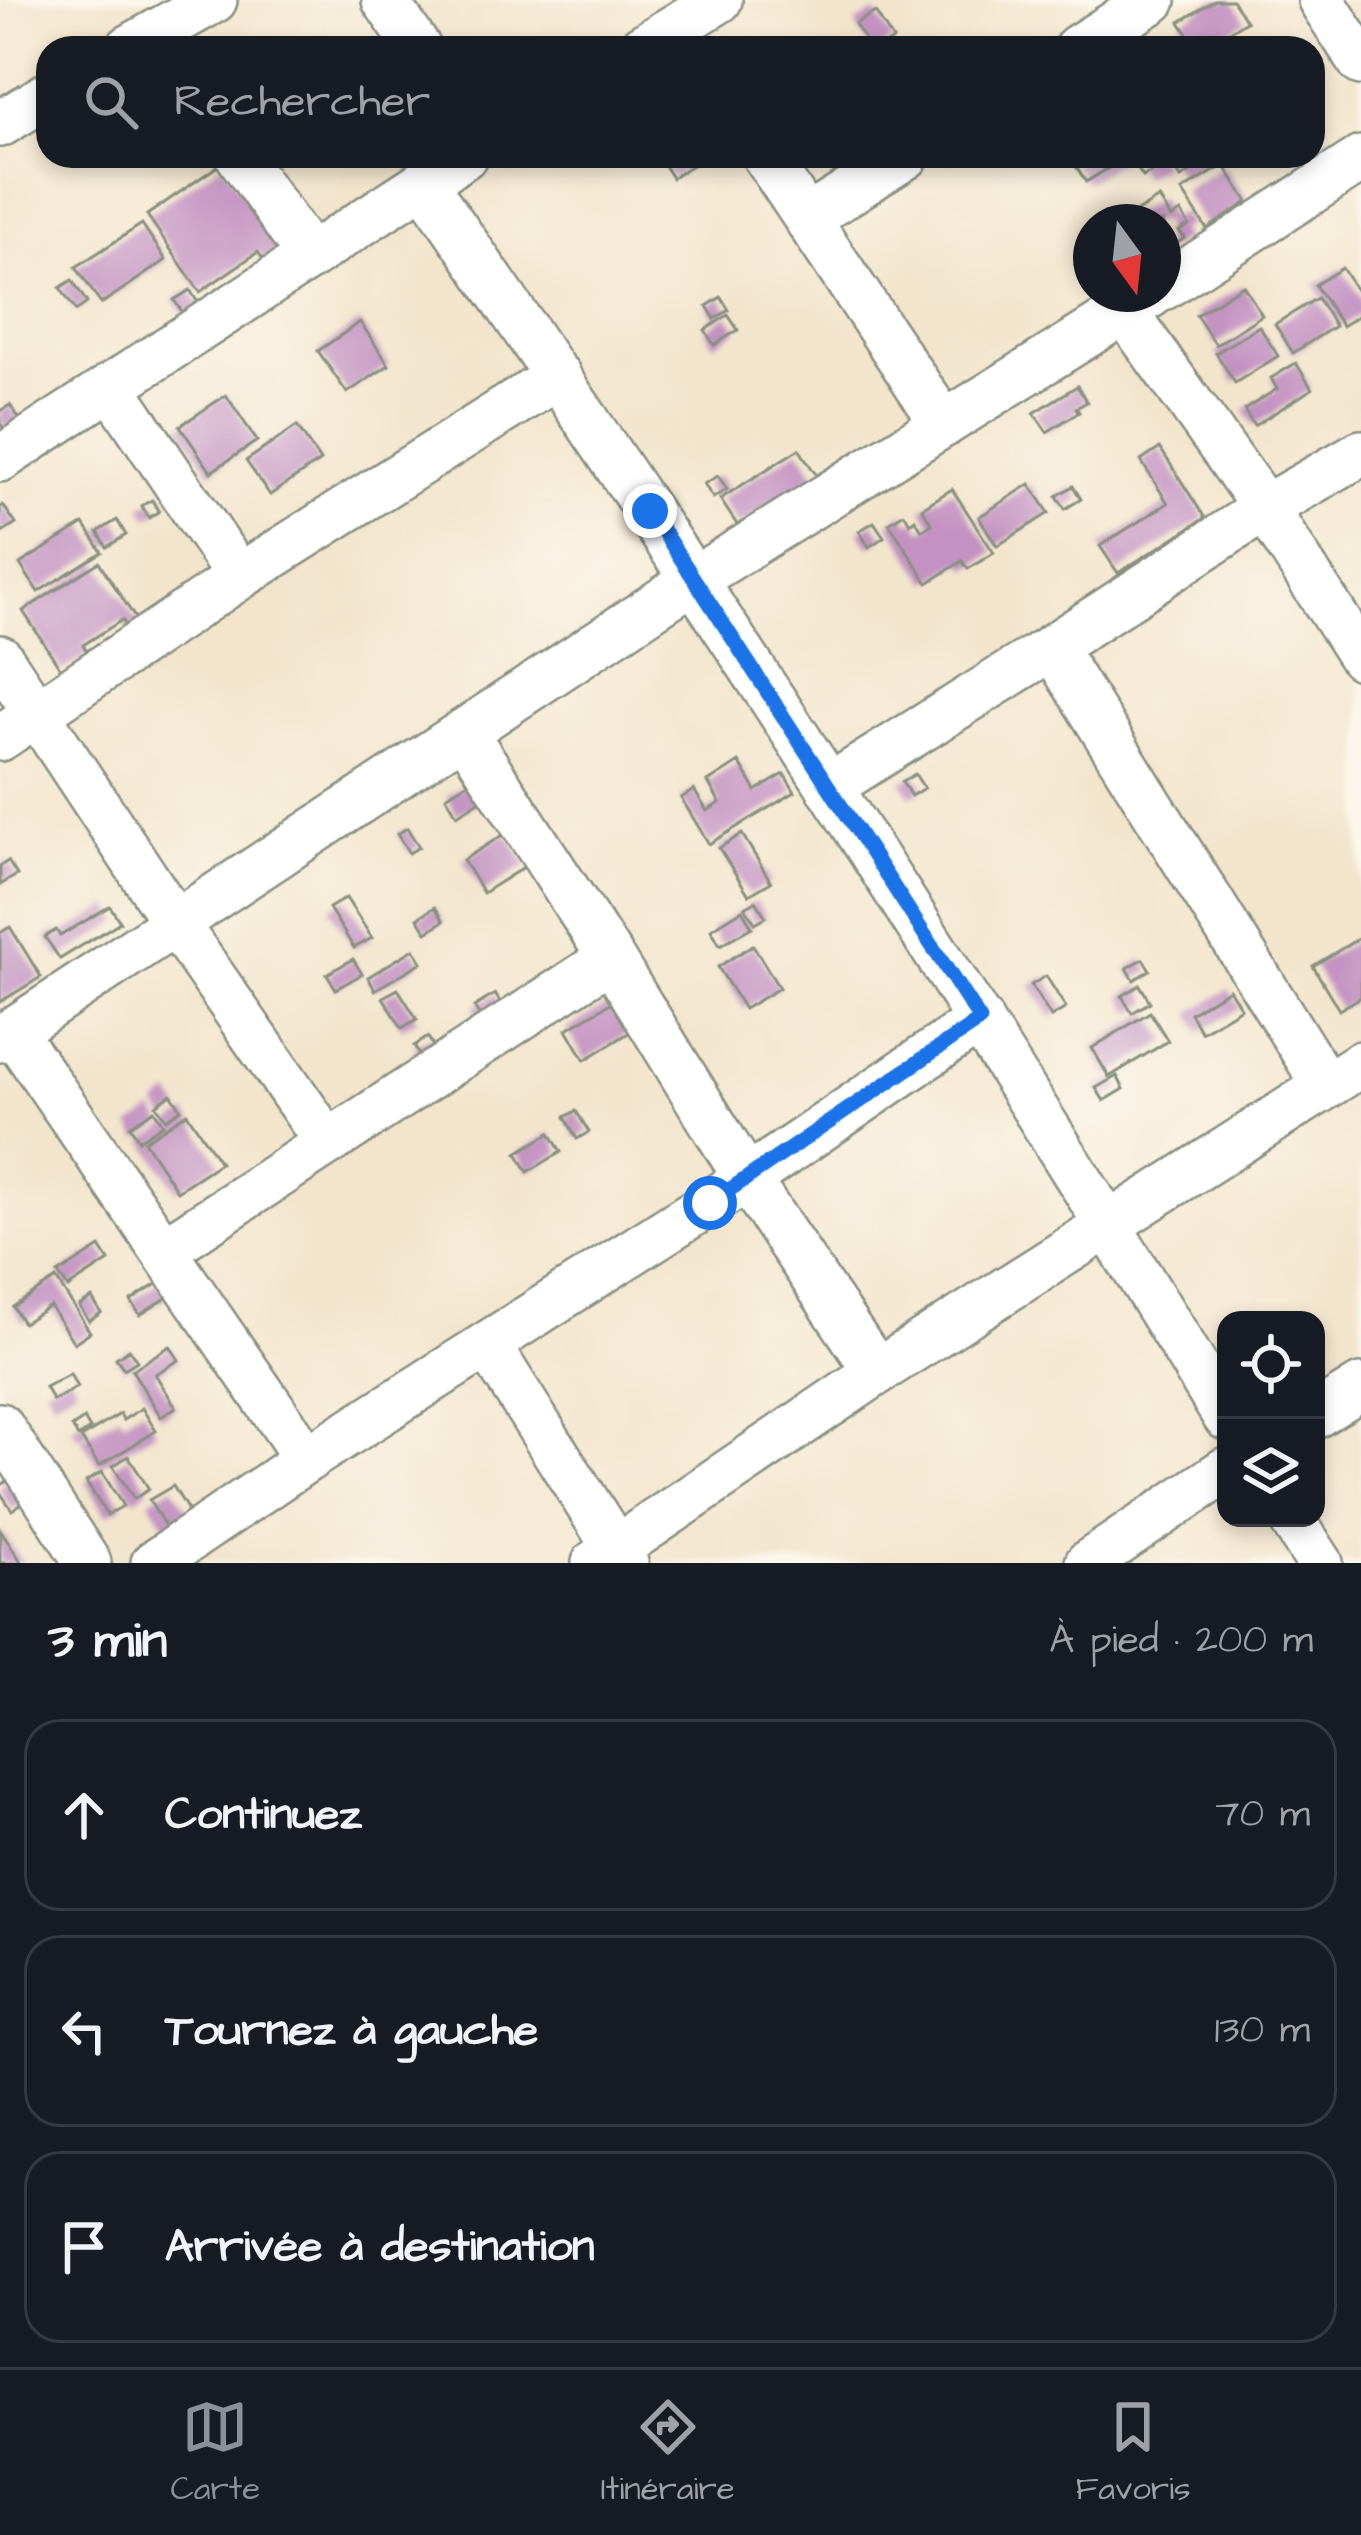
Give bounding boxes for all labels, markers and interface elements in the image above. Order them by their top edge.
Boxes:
search box [36,36,1325,168]
icon: search [78,69,144,135]
text: Rechercher [174,71,430,133]
north arrow [1073,204,1181,312]
route end [623,484,677,538]
route start [683,1176,737,1230]
map controls [1217,1311,1325,1527]
button: locate [1217,1311,1325,1419]
button: layers [1217,1419,1325,1527]
text: 3 min [48,1606,167,1677]
text: À pied · 200 m [1049,1614,1313,1668]
icon: ahead [51,1782,117,1848]
text: Continuez [165,1784,362,1846]
text: 70 m [1215,1788,1310,1842]
icon: left [51,1998,117,2064]
text: Tournez à gauche [165,2000,538,2062]
text: 130 m [1215,2004,1310,2058]
icon: arrive [51,2214,117,2280]
text: Arrivée à destination [165,2216,594,2278]
tab: Carte [170,2394,260,2512]
tab: Itinéraire [601,2394,735,2512]
tab: Favoris [1075,2394,1191,2512]

